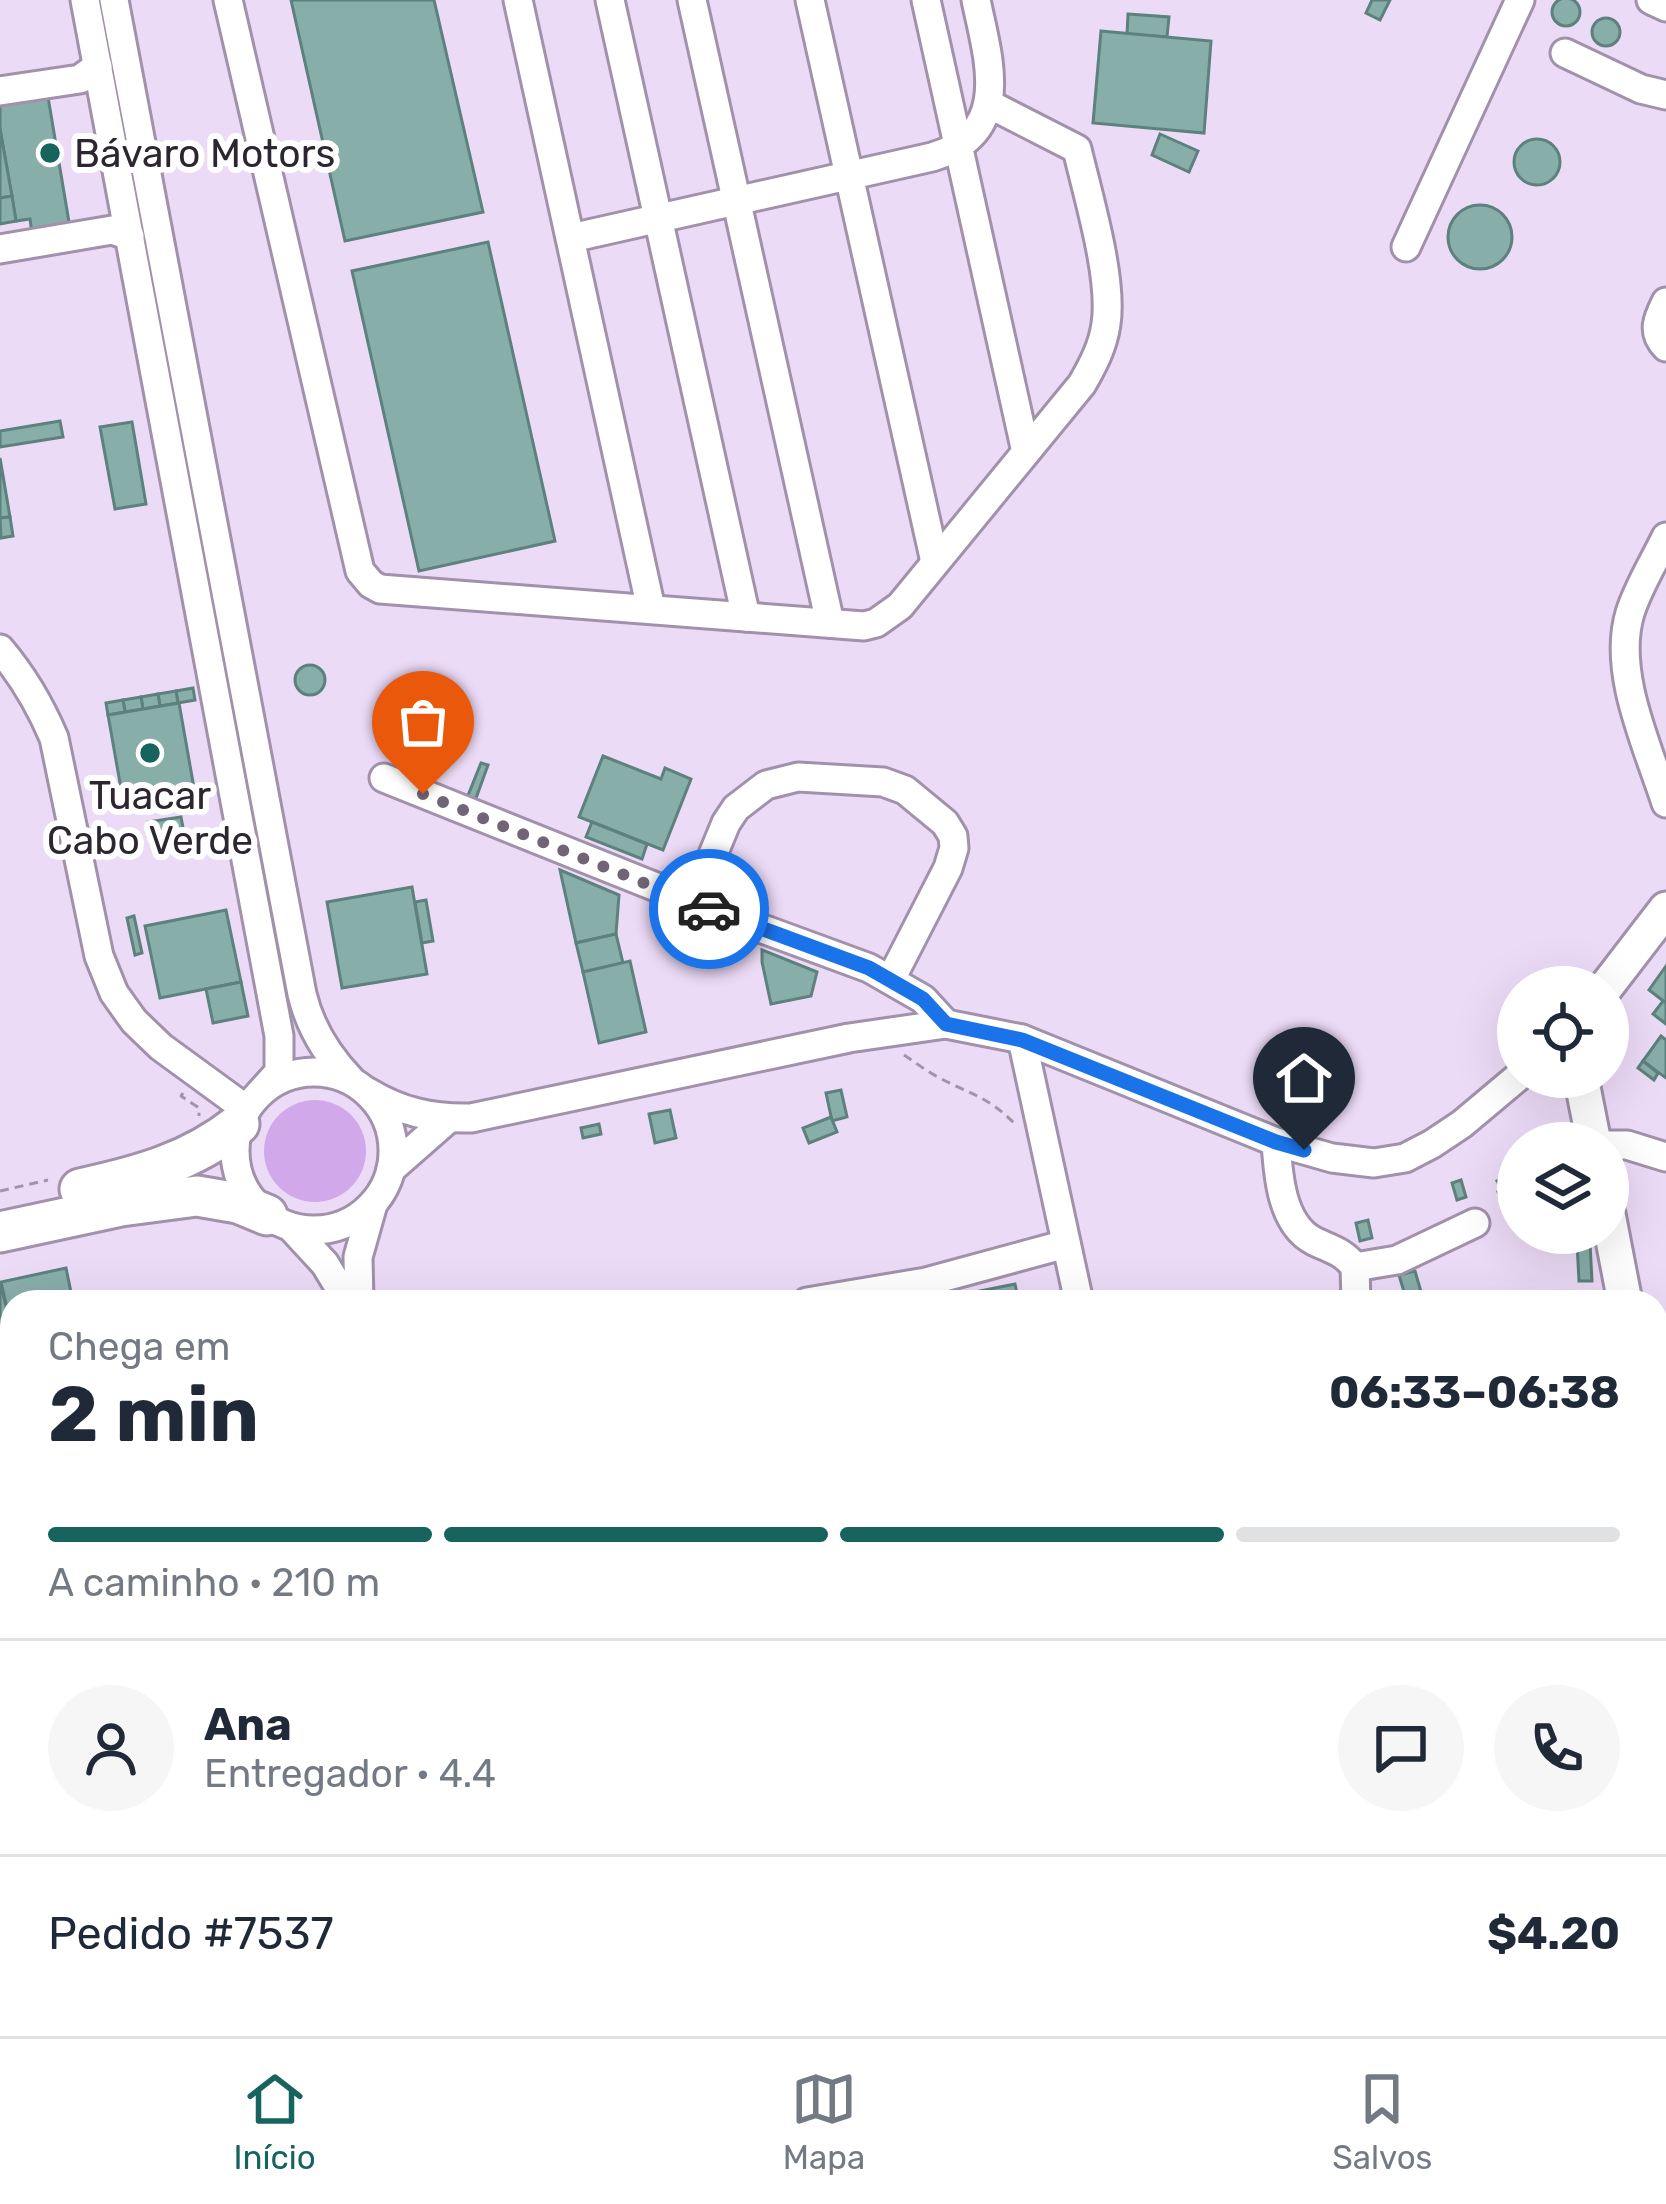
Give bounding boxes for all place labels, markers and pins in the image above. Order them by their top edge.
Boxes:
place label: Bávaro Motors [74,131,335,177]
marker: Bávaro Motors [37,140,63,166]
pin [372,671,474,794]
marker: Tuacar Cabo Verde [137,740,163,766]
place label: Tuacar Cabo Verde [47,773,253,864]
pin [1253,1027,1355,1150]

